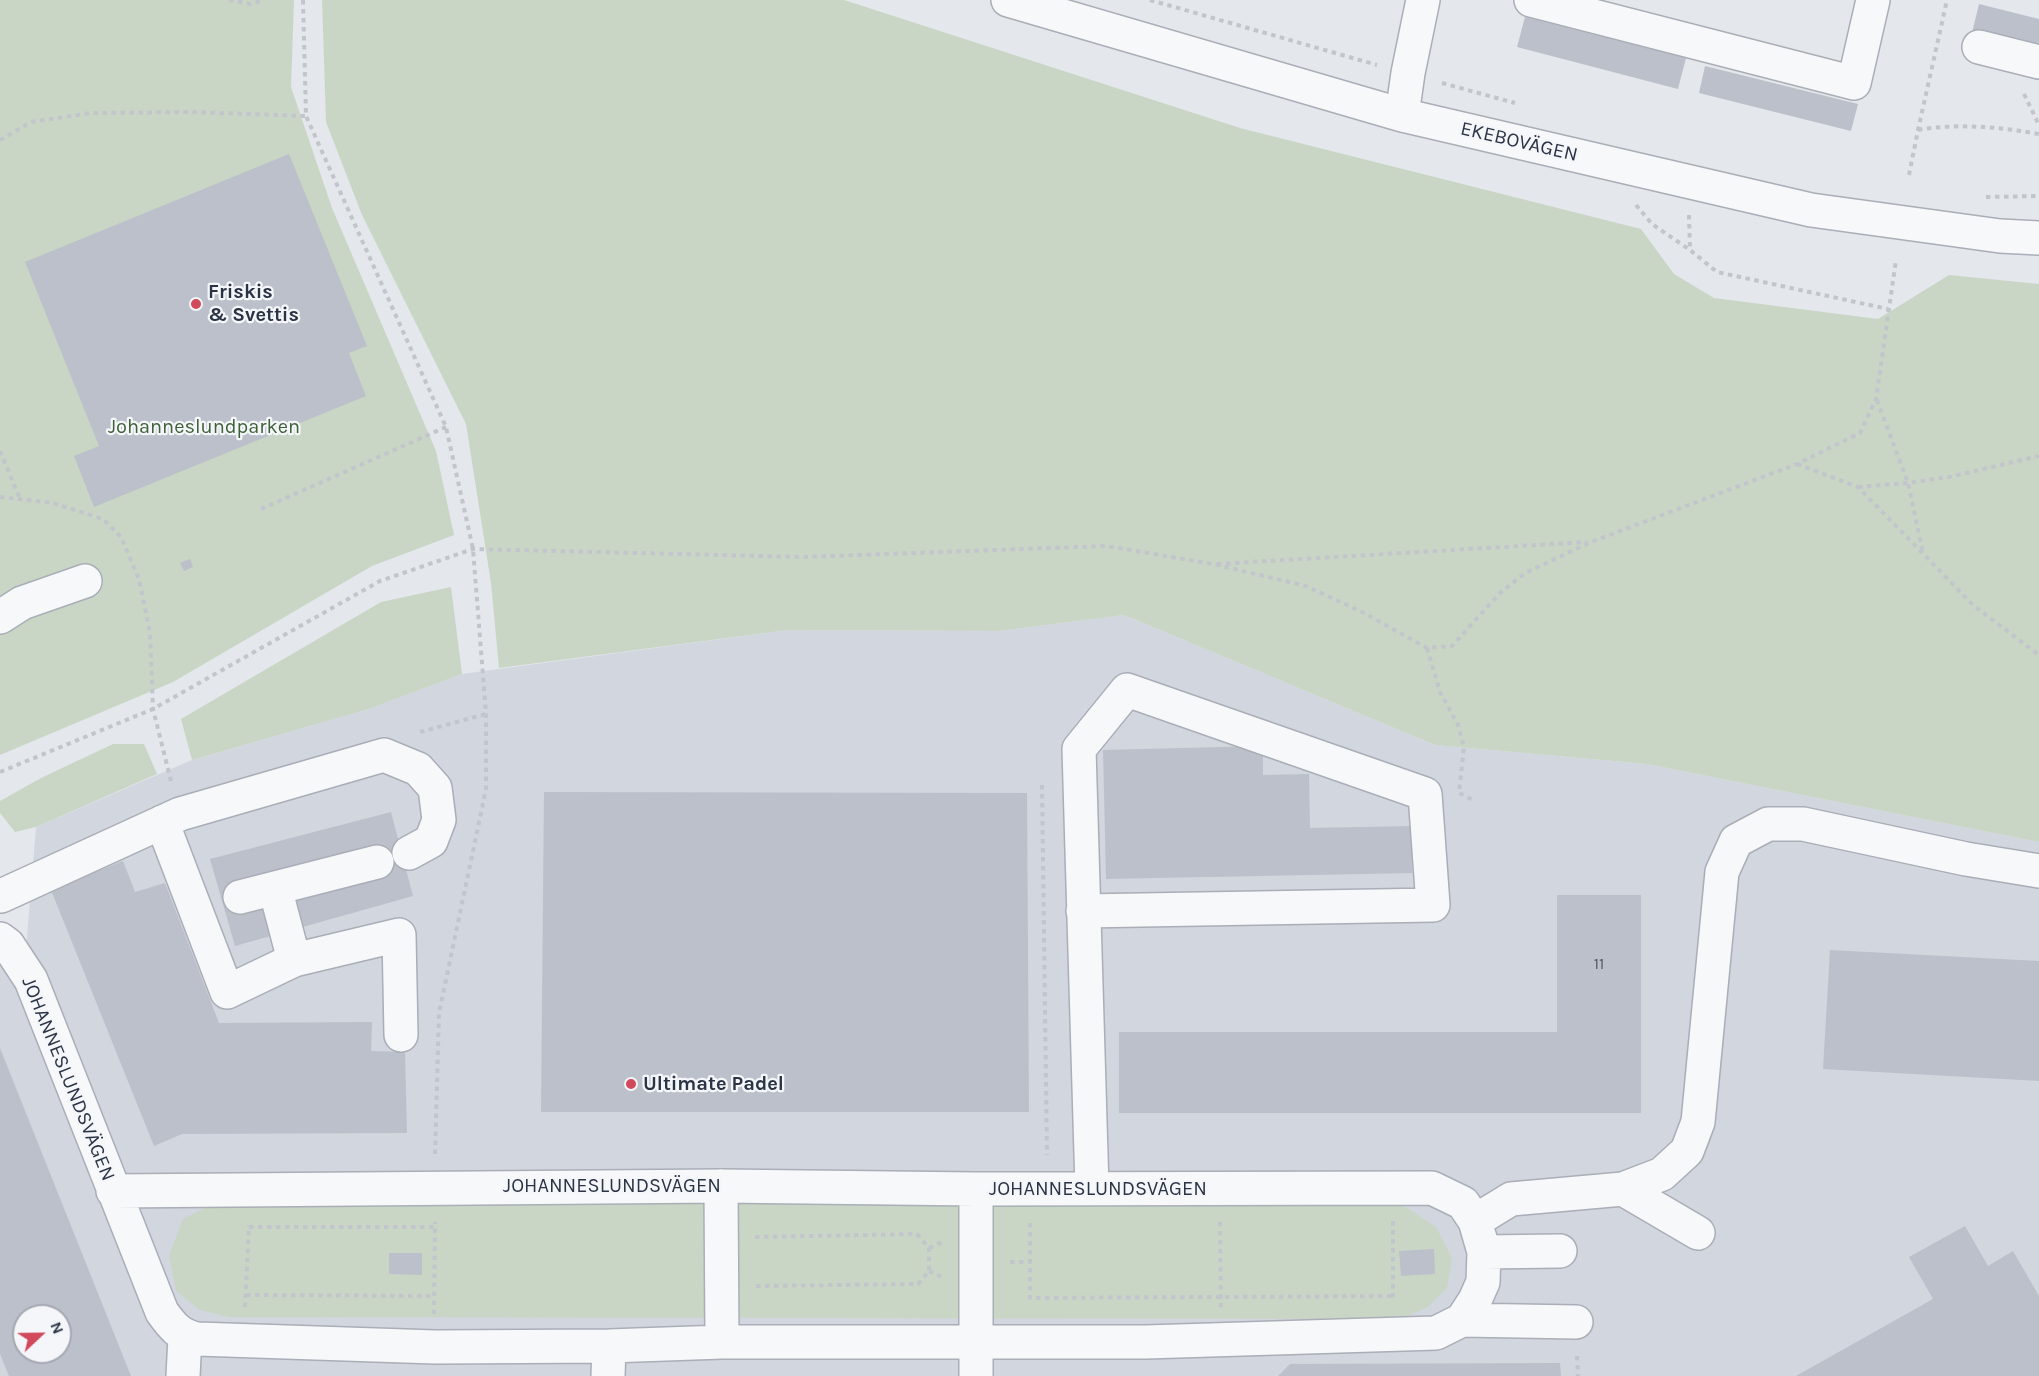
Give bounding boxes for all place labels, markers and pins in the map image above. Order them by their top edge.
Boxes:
place label: Friskis & Svettis [208,280,299,327]
marker: Friskis & Svettis [189,297,203,311]
place label: Ultimate Padel [643,1072,784,1096]
marker: Ultimate Padel [624,1077,638,1091]

